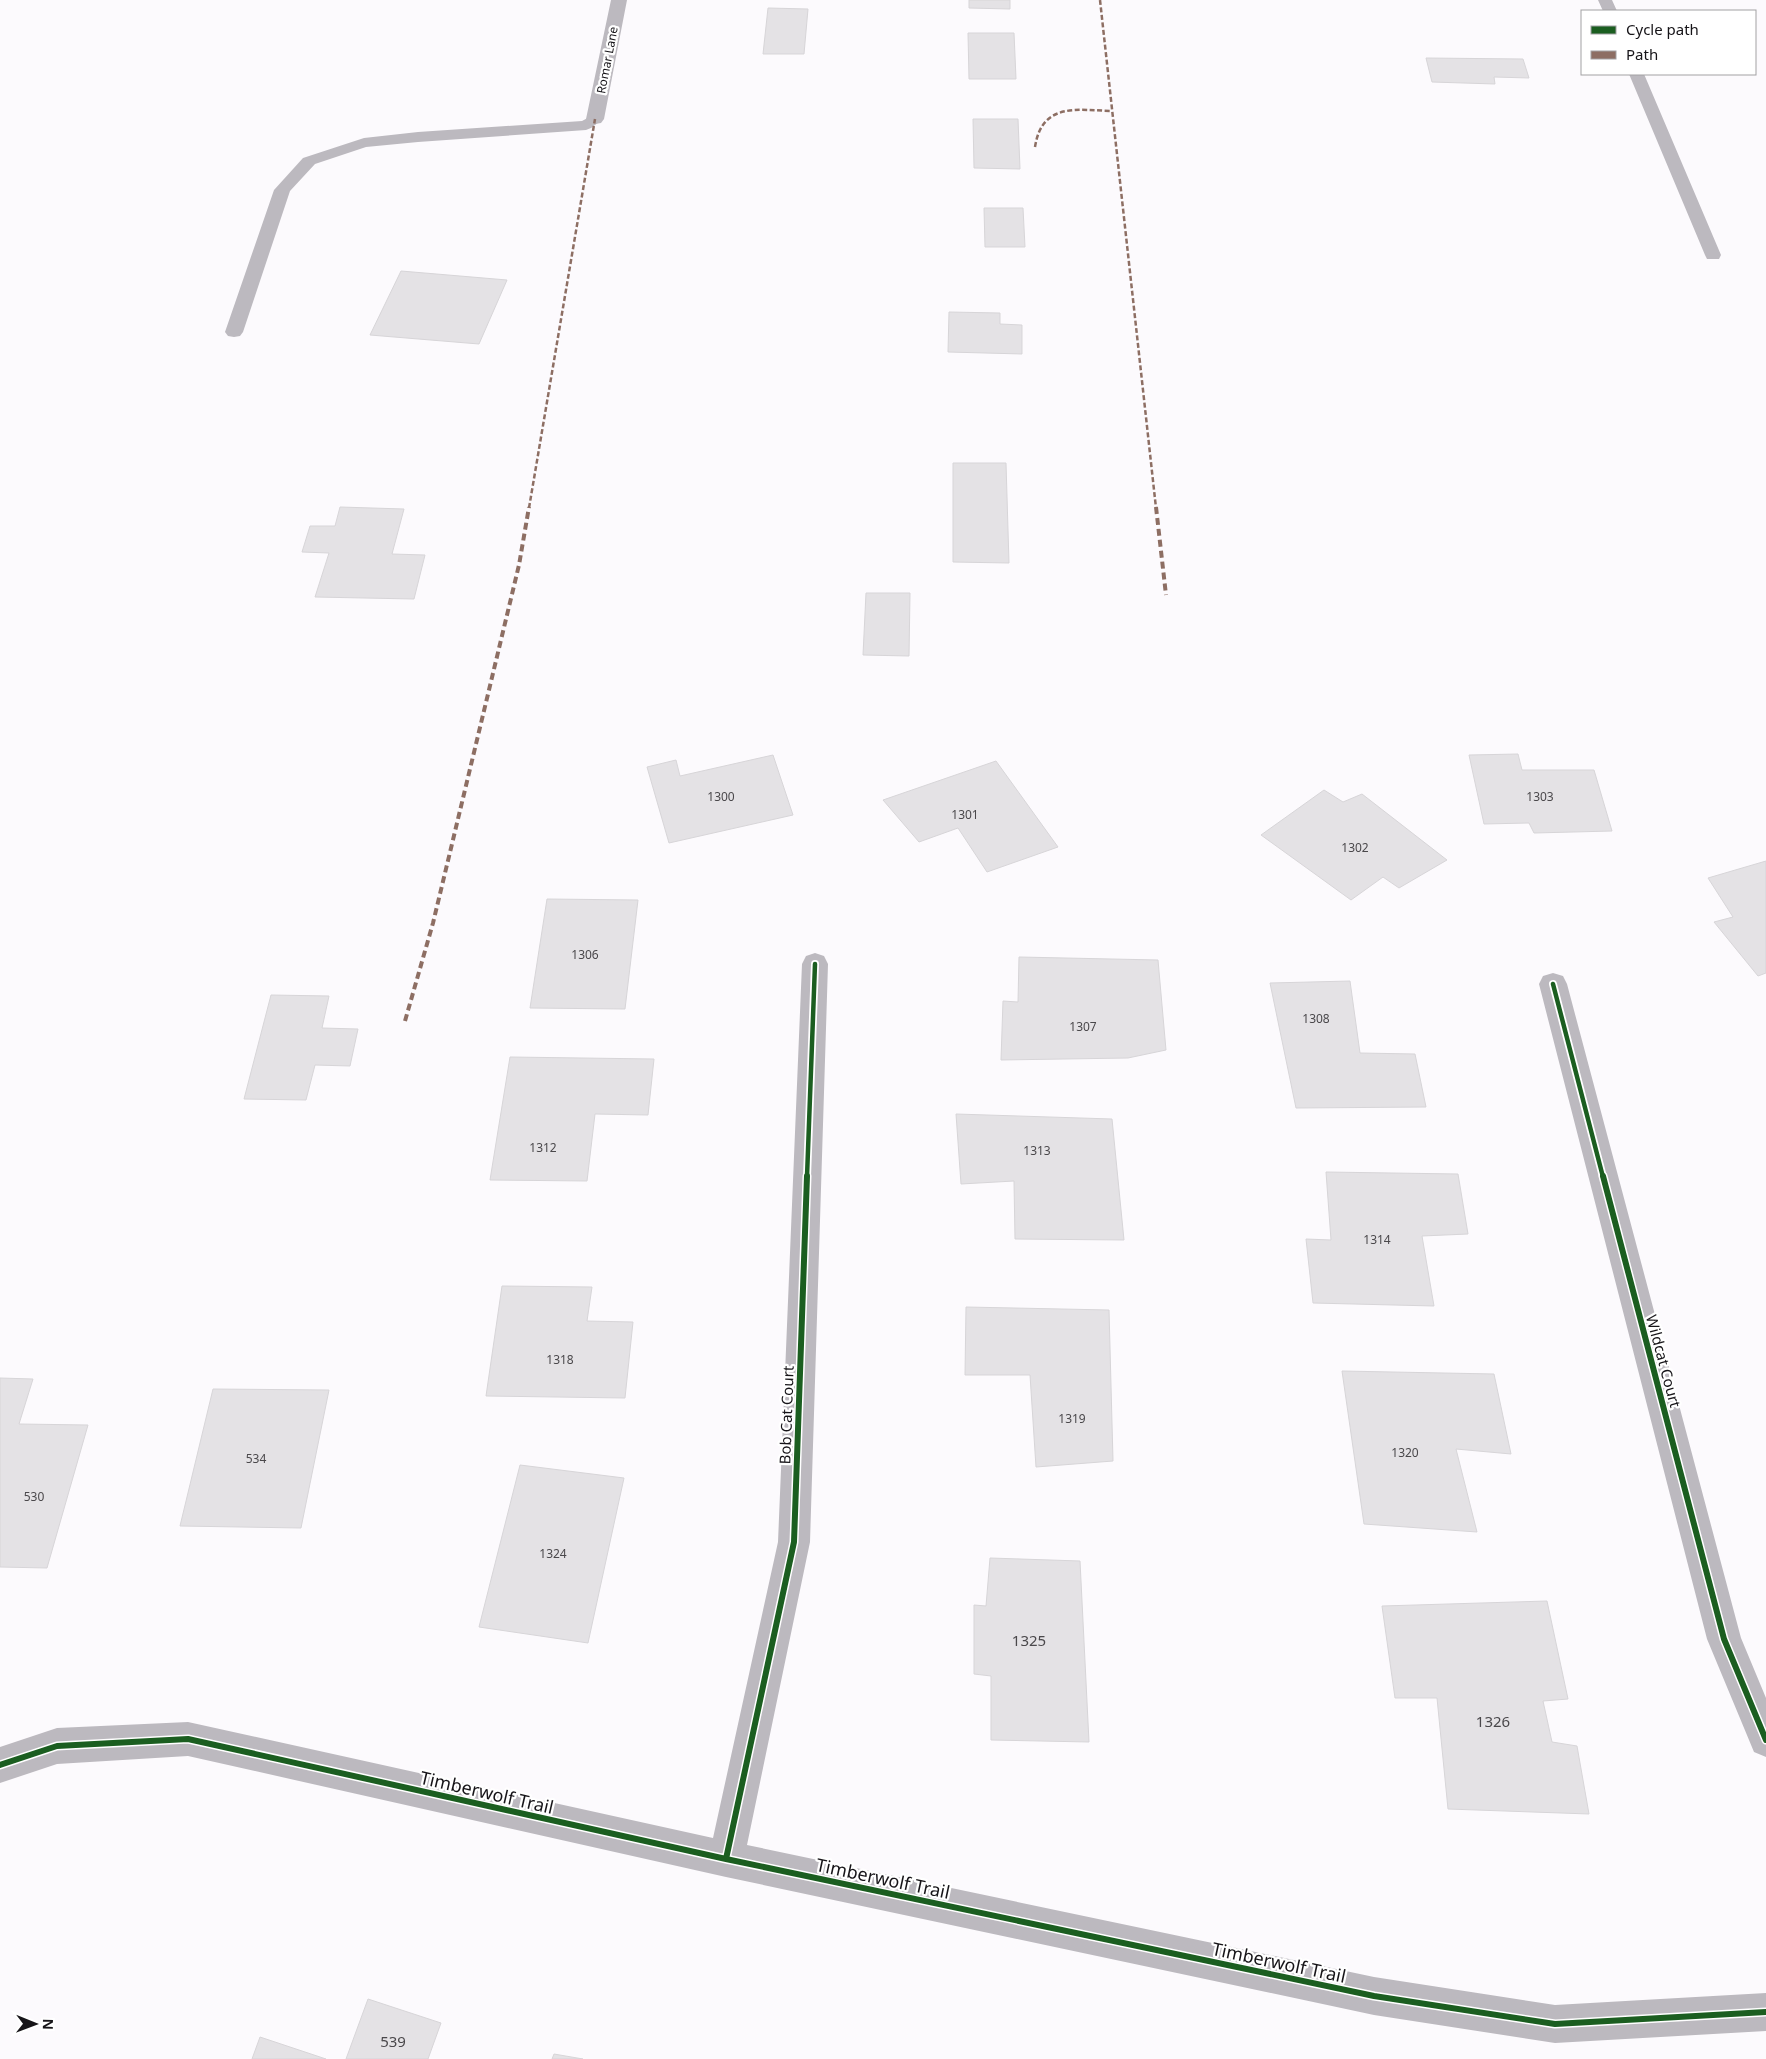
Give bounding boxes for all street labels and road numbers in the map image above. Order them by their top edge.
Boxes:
street label: Romar Lane [592,25,622,95]
street label: Wildcat Court [1642,1312,1686,1410]
street label: Bob Cat Court [774,1365,798,1465]
street label: Timberwolf Trail [418,1765,556,1819]
street label: Timberwolf Trail [814,1852,952,1904]
street label: Timberwolf Trail [1210,1936,1348,1988]

